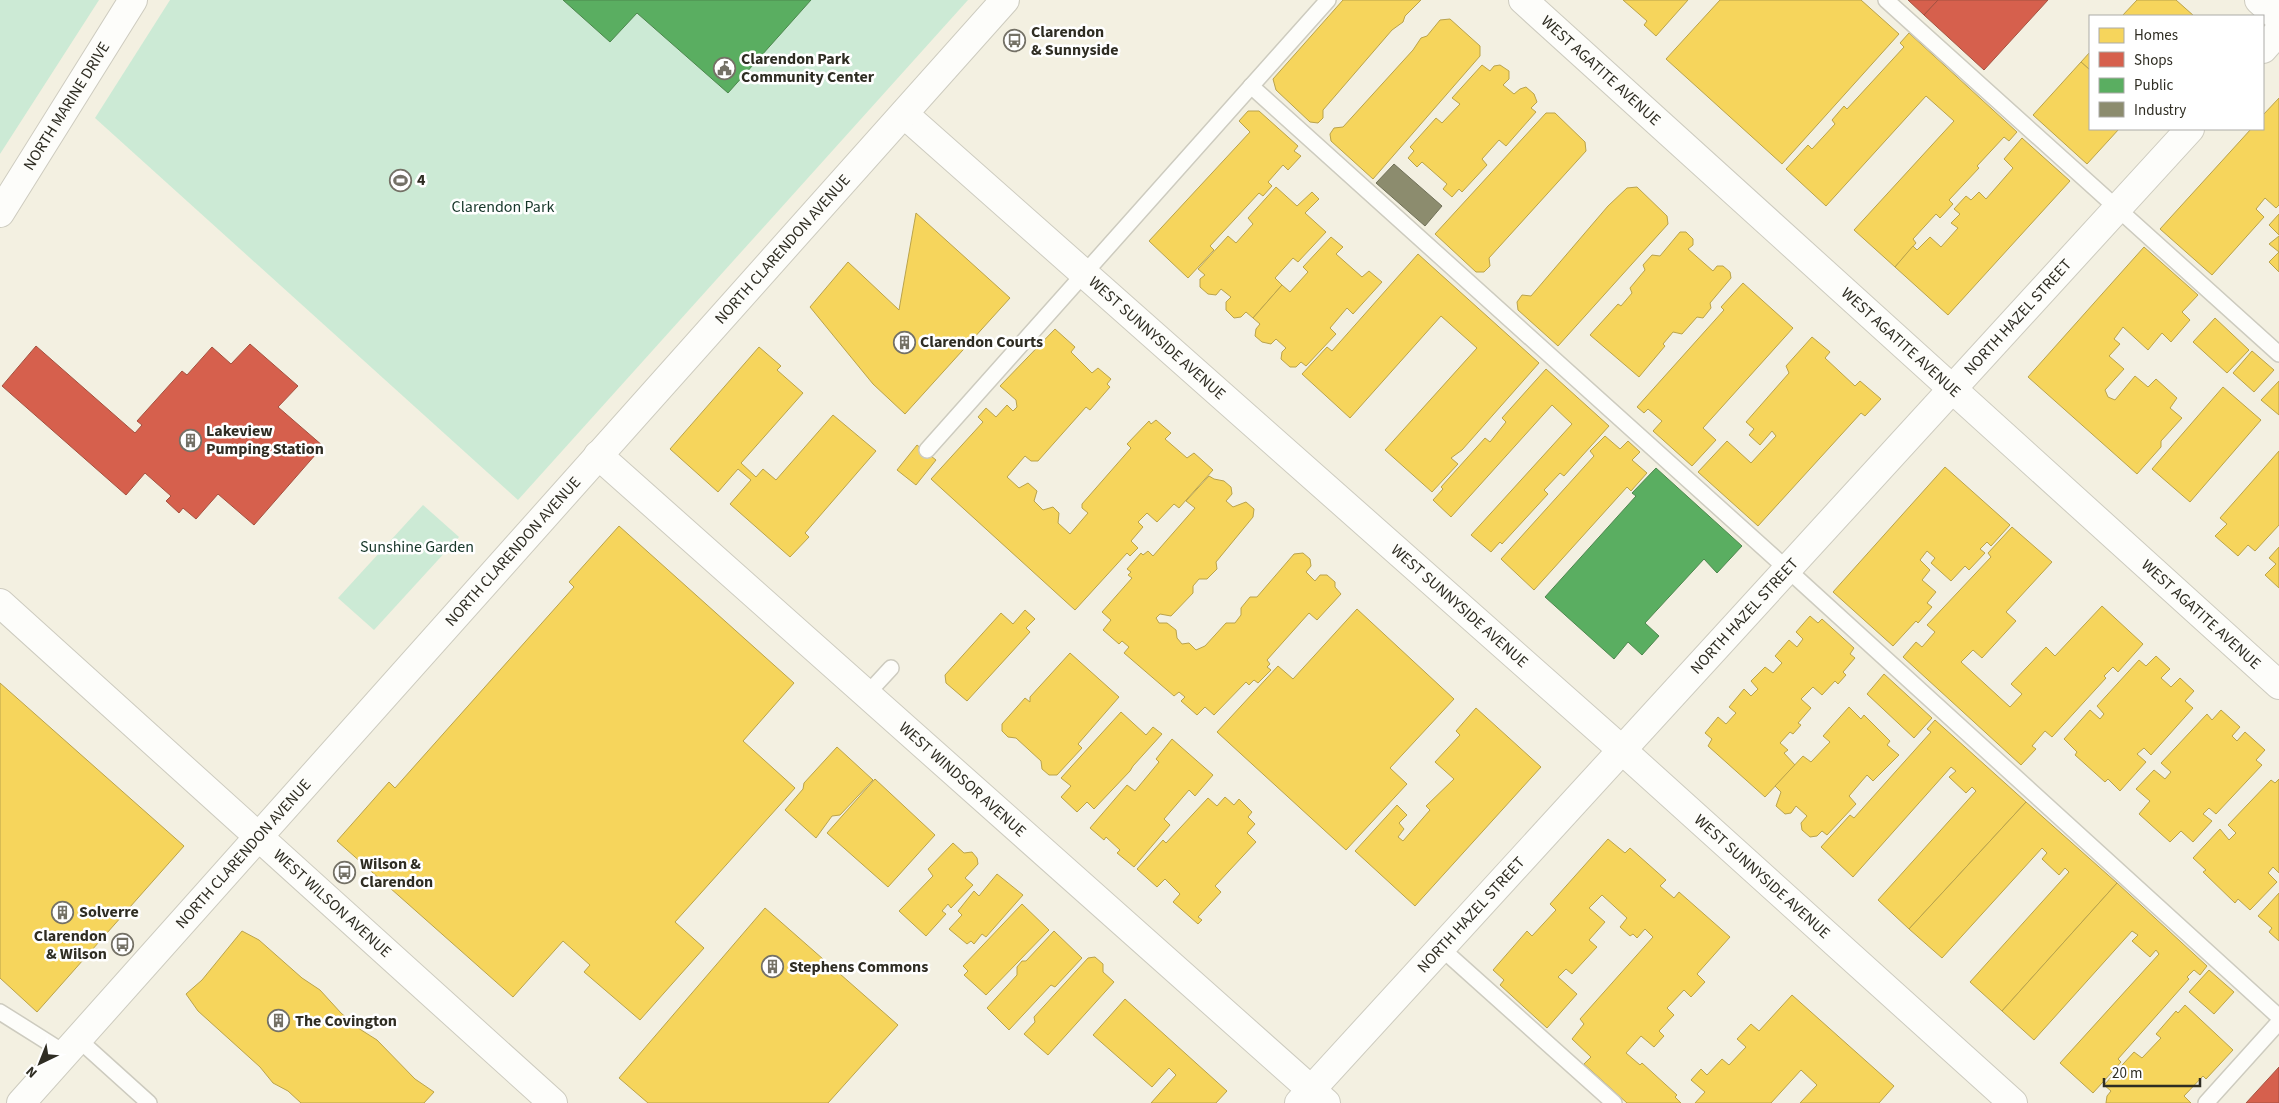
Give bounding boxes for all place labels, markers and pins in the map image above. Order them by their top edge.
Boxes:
place label: Clarendon & Sunnyside [1031,21,1118,61]
bus stop icon: Clarendon & Sunnyside [1003,29,1027,53]
place label: Clarendon Park Community Center [741,48,875,88]
public building icon: Clarendon Park Community Center [713,56,737,80]
sports icon: 4 [389,168,413,192]
place label: 4 [417,169,426,191]
building icon: Clarendon Courts [892,330,916,354]
place label: Clarendon Courts [920,331,1043,353]
place label: Lakeview Pumping Station [206,420,324,460]
building icon: Lakeview Pumping Station [178,428,202,452]
place label: Wilson & Clarendon [360,853,433,893]
bus stop icon: Wilson & Clarendon [332,861,356,885]
building icon: Solverre [51,900,75,924]
place label: Solverre [79,901,139,923]
place label: Clarendon & Wilson [34,925,107,965]
bus stop icon: Clarendon & Wilson [111,933,135,957]
building icon: Stephens Commons [761,955,785,979]
place label: Stephens Commons [789,956,928,978]
building icon: The Covington [267,1009,291,1033]
place label: The Covington [295,1010,397,1032]

